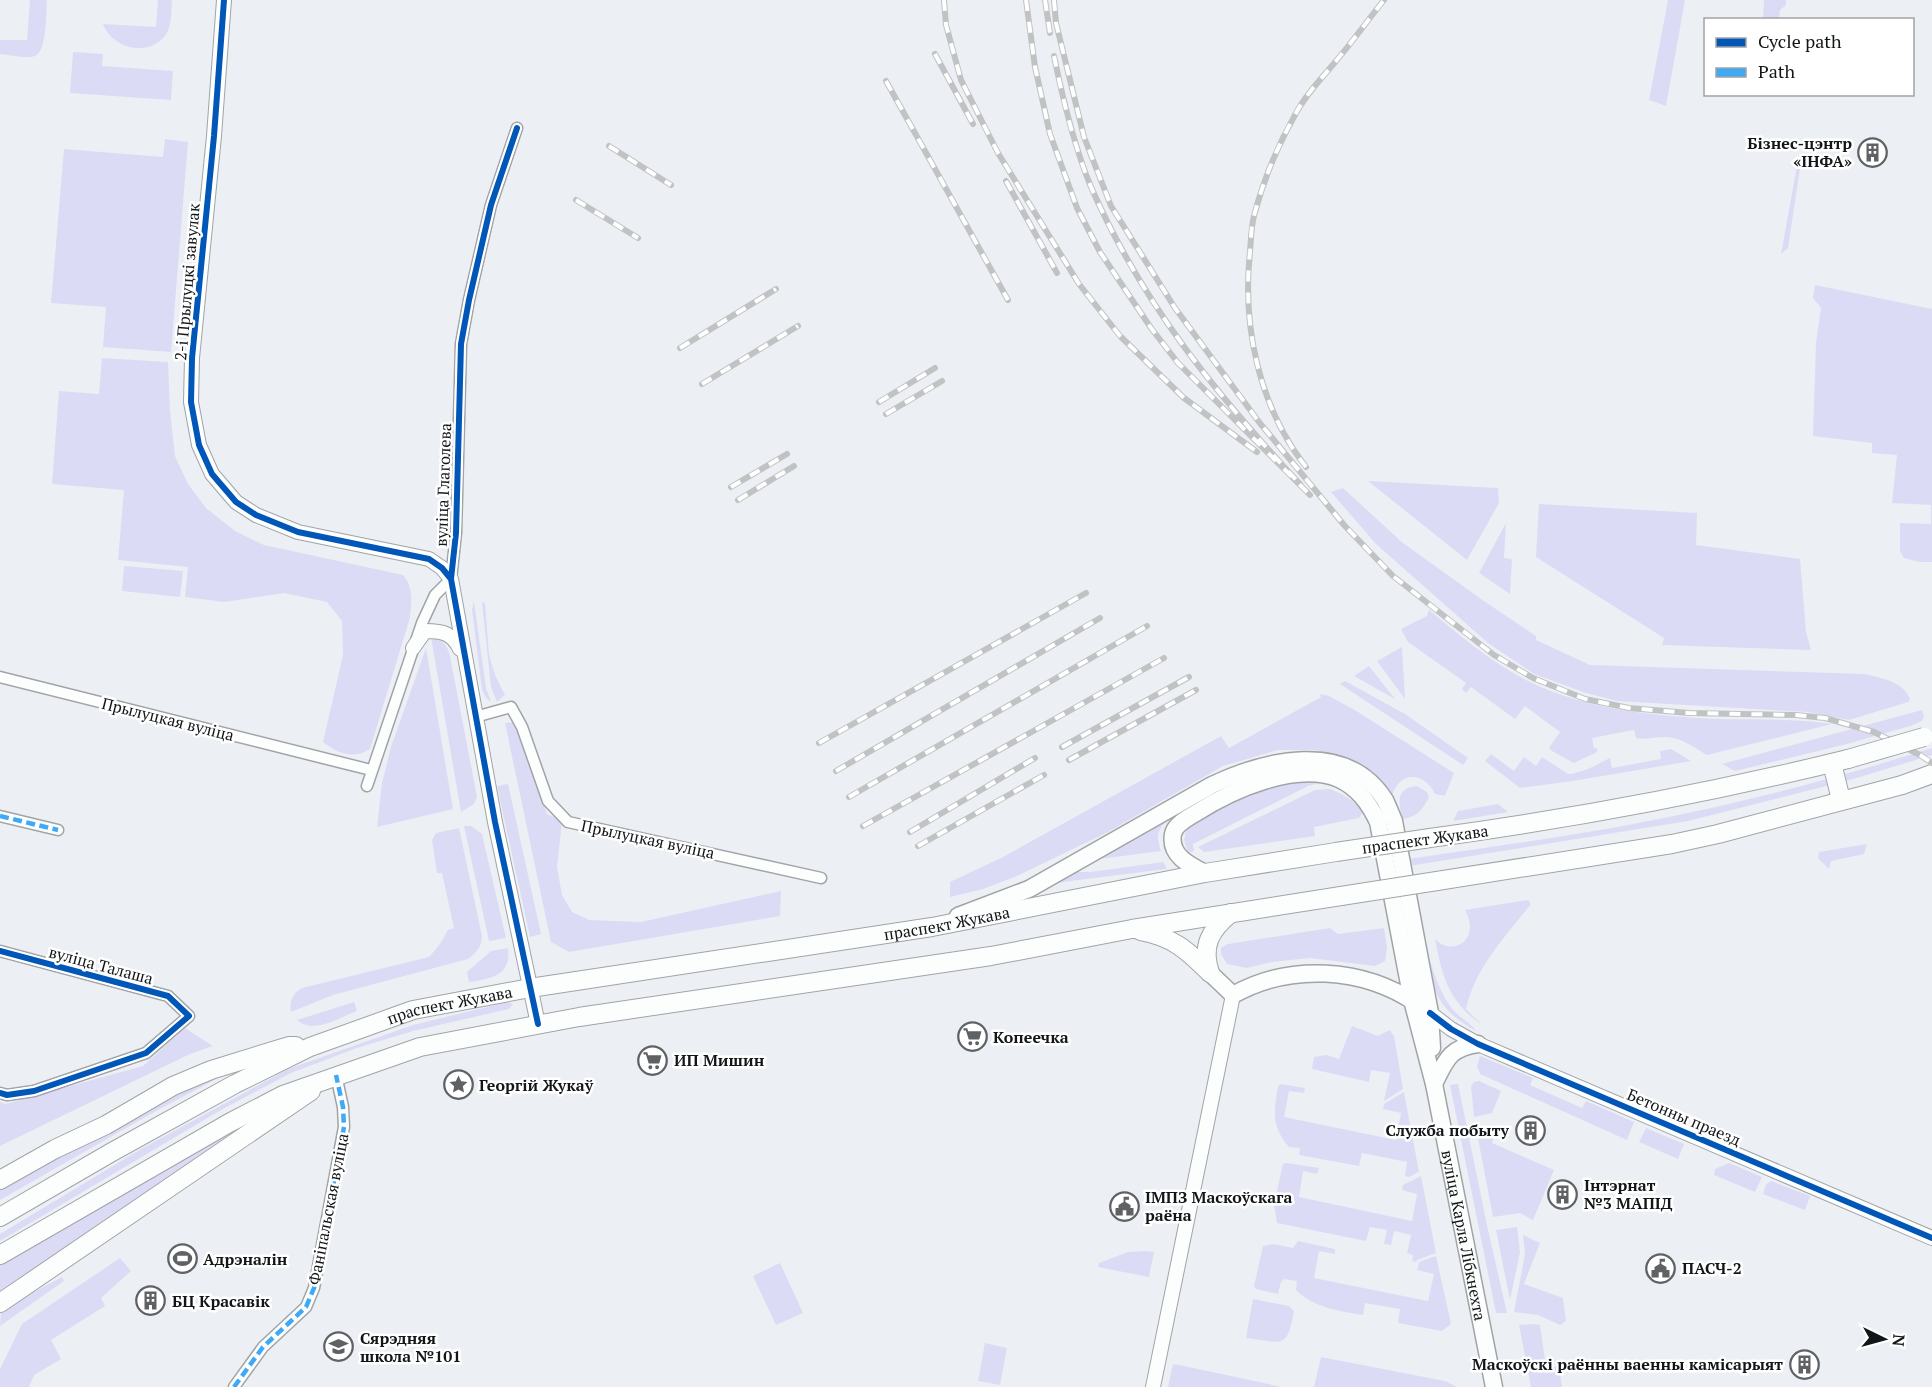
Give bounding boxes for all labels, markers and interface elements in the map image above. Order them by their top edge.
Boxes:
legend [1704,18,1914,96]
text: Cycle path [1758,29,1842,53]
text: Path [1758,59,1795,83]
place label: Бізнес-цэнтр «ІНФА» [1747,132,1852,172]
building icon: Бізнес-цэнтр «ІНФА» [1857,136,1889,168]
street label: 2-і Прылуцкі завулак [169,202,205,362]
street label: вуліца Глаголева [430,423,456,547]
street label: Прылуцкая вуліца [99,692,237,746]
street label: Прылуцкая вуліца [579,814,717,864]
street label: праспект Жукава [1360,819,1490,859]
street label: праспект Жукава [882,901,1012,945]
street label: вуліца Талаша [46,941,156,989]
street label: праспект Жукава [384,981,514,1029]
supermarket icon: Копеечка [956,1021,988,1053]
place label: Копеечка [993,1026,1069,1048]
supermarket icon: ИП Мишин [637,1044,669,1076]
place label: ИП Мишин [674,1049,765,1071]
place icon: Георгій Жукаў [442,1069,474,1101]
place label: Георгій Жукаў [479,1074,594,1096]
street label: Бетонны праезд [1624,1083,1744,1151]
building icon: Служба побыту [1514,1114,1546,1146]
place label: Служба побыту [1385,1119,1510,1141]
street label: Фаніпальская вуліца [303,1131,353,1287]
street label: вуліца Карла Лібкнехта [1436,1148,1492,1322]
place label: Інтэрнат №3 МАПІД [1584,1174,1673,1214]
building icon: Інтэрнат №3 МАПІД [1547,1178,1579,1210]
place label: ІМПЗ Маскоўскага раёна [1145,1186,1293,1226]
public building icon: ІМПЗ Маскоўскага раёна [1108,1190,1140,1222]
sports icon: Адрэналін [166,1243,198,1275]
place label: Адрэналін [203,1248,288,1270]
public building icon: ПАСЧ-2 [1645,1252,1677,1284]
place label: ПАСЧ-2 [1682,1257,1742,1279]
building icon: БЦ Красавік [135,1285,167,1317]
place label: БЦ Красавік [172,1290,270,1312]
north arrow [1854,1309,1914,1369]
place label: Сярэдняя школа №101 [360,1327,461,1367]
school or university icon: Сярэдняя школа №101 [323,1331,355,1363]
text: N [1887,1333,1910,1347]
building icon: Маскоўскі раённы ваенны камісарыят [1788,1348,1820,1380]
place label: Маскоўскі раённы ваенны камісарыят [1472,1353,1783,1375]

